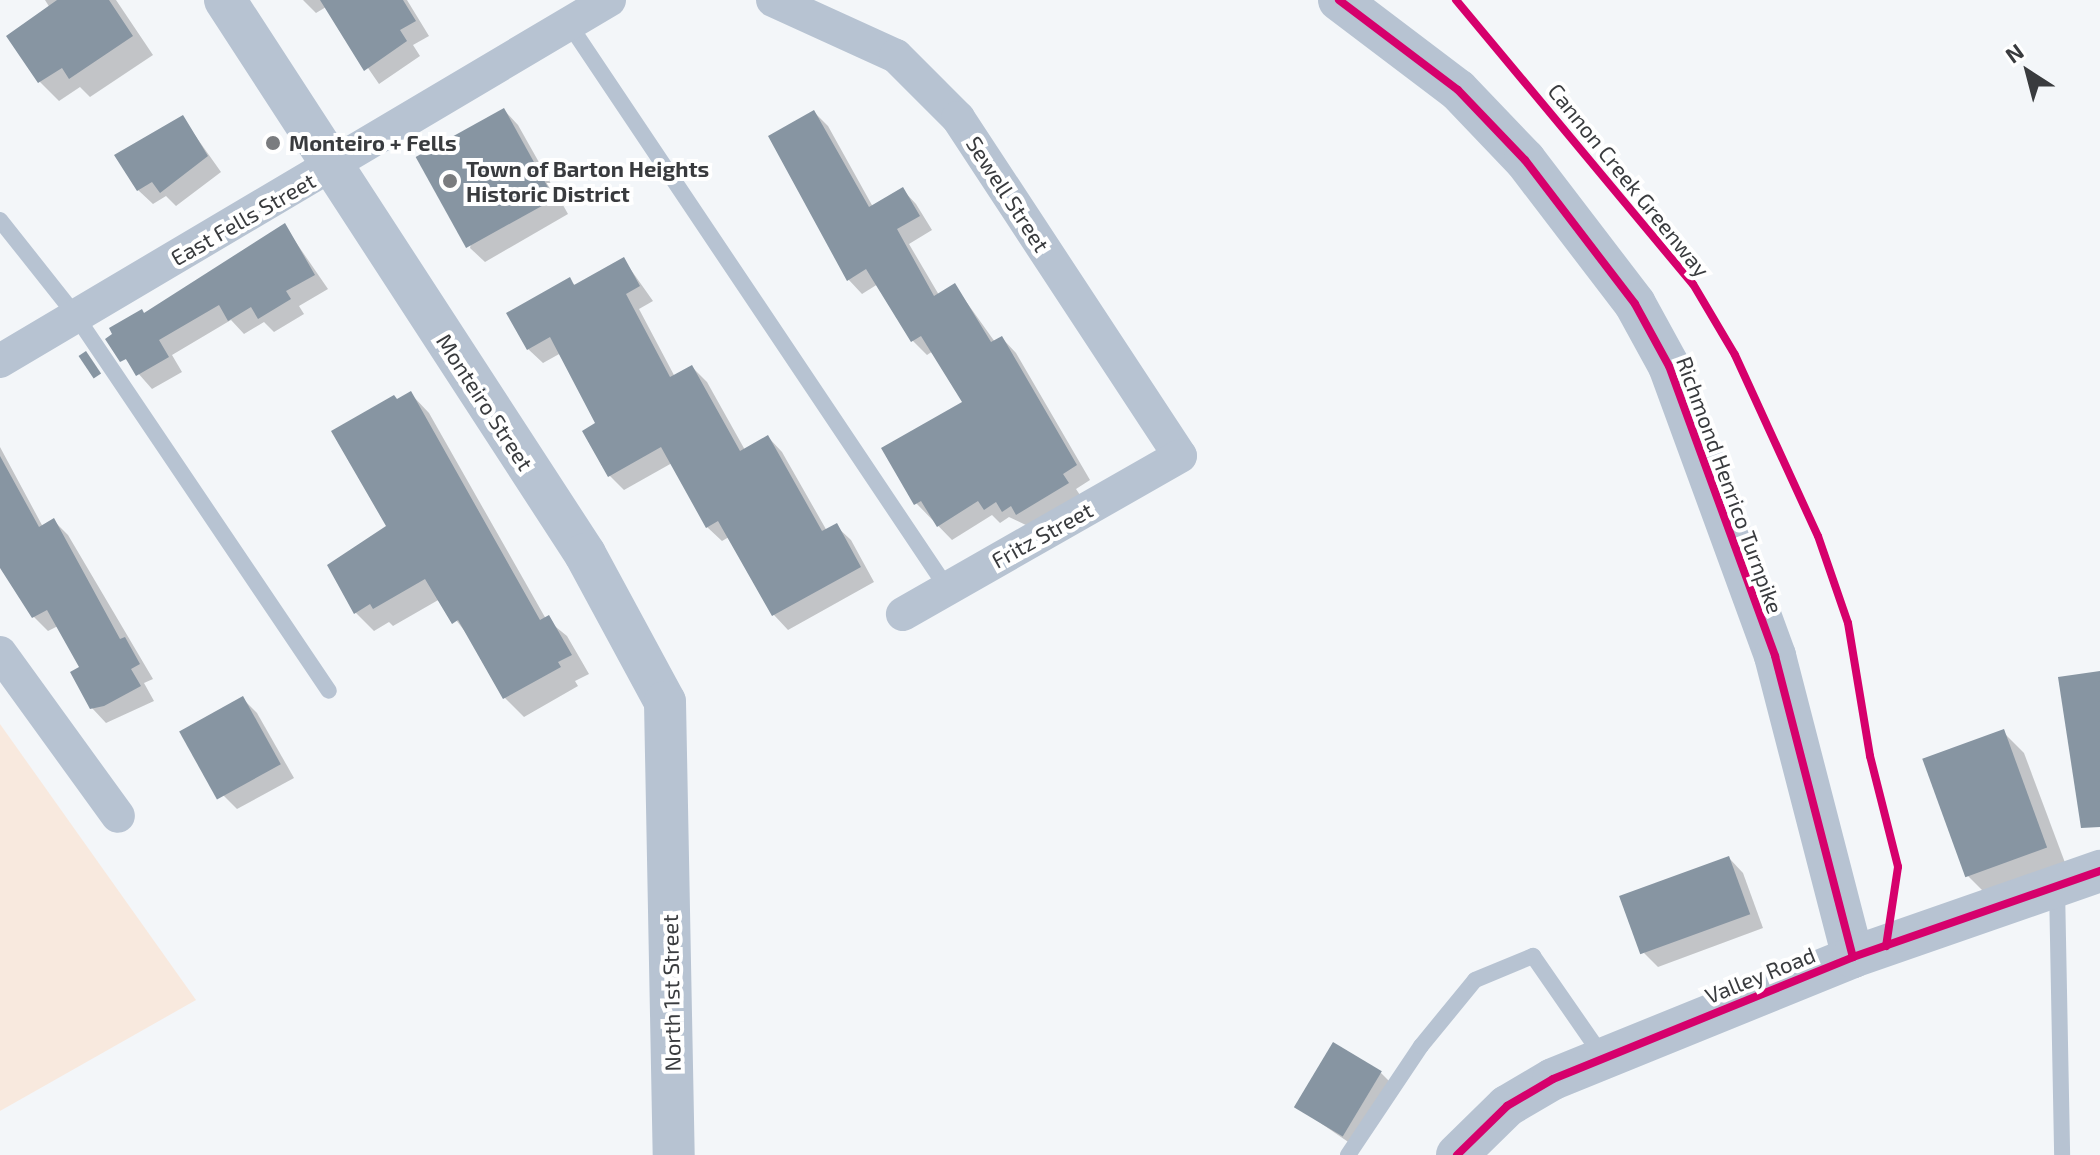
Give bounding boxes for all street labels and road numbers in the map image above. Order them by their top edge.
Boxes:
street label: Cannon Creek Greenway [1543,78,1715,282]
street label: Sewell Street [961,131,1055,257]
street label: East Fells Street [166,167,320,271]
street label: Monteiro Street [431,329,539,475]
street label: Richmond Henrico Turnpike [1671,353,1789,617]
street label: Fritz Street [987,496,1097,574]
street label: North 1st Street [656,914,686,1072]
street label: Valley Road [1701,941,1819,1009]

